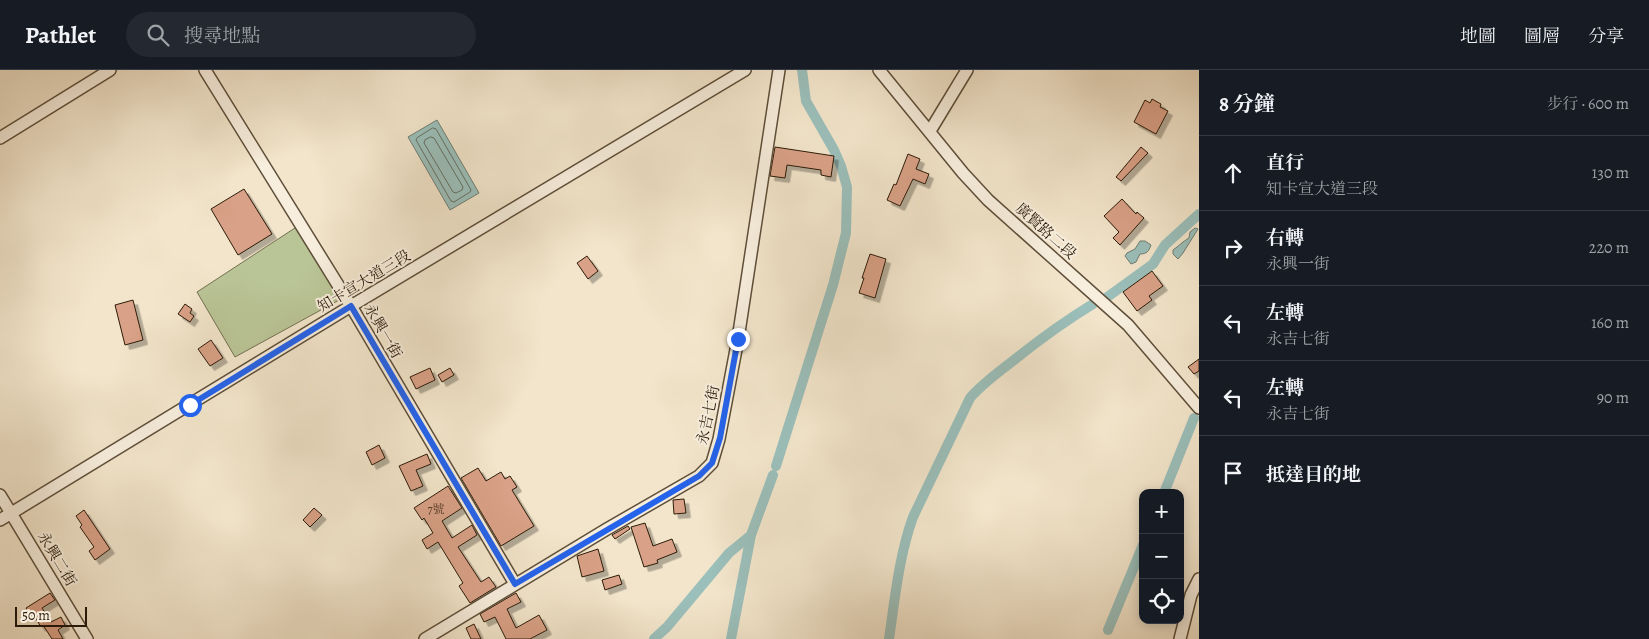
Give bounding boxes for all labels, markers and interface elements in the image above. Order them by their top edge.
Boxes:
search box [126,12,476,57]
text: Pathlet [25,19,96,51]
icon: search [144,21,172,49]
text: 搜尋地點 [184,23,260,49]
text: 地圖 [1460,24,1496,48]
text: 圖層 [1524,24,1560,48]
text: 分享 [1588,24,1624,48]
text: 8 分鐘 [1219,90,1275,118]
text: 步行 · 600 m [1547,93,1629,115]
text: 直行 [1266,150,1304,176]
icon: ahead [1219,159,1247,187]
text: 130 m [1592,162,1629,184]
text: 知卡宣大道三段 [1266,178,1378,200]
street label: 廣賢路二段 [1011,198,1081,264]
text: 右轉 [1266,225,1304,251]
icon: right [1219,234,1247,262]
text: 220 m [1589,237,1629,259]
street label: 知卡宣大道三段 [314,245,414,317]
text: 永興一街 [1266,253,1330,275]
street label: 永興一街 [359,300,407,362]
text: 左轉 [1266,300,1304,326]
icon: left [1219,309,1247,337]
text: 160 m [1591,312,1629,334]
route end [727,328,750,351]
text: 永吉七街 [1266,328,1330,350]
text: 左轉 [1266,375,1304,401]
street label: 永吉七街 [692,384,724,446]
icon: left [1219,384,1247,412]
text: 90 m [1597,387,1629,409]
route start [179,394,202,417]
text: 永吉七街 [1266,403,1330,425]
icon: arrive [1219,459,1247,487]
text: 抵達目的地 [1266,462,1361,488]
map controls [1139,489,1184,624]
button: + [1139,489,1184,534]
house number: 7號 [427,501,445,517]
street label: 永興二街 [33,528,81,590]
button: − [1139,534,1184,579]
button: locate [1139,579,1184,624]
scale bar [15,604,88,627]
text: 50 m [22,606,50,625]

